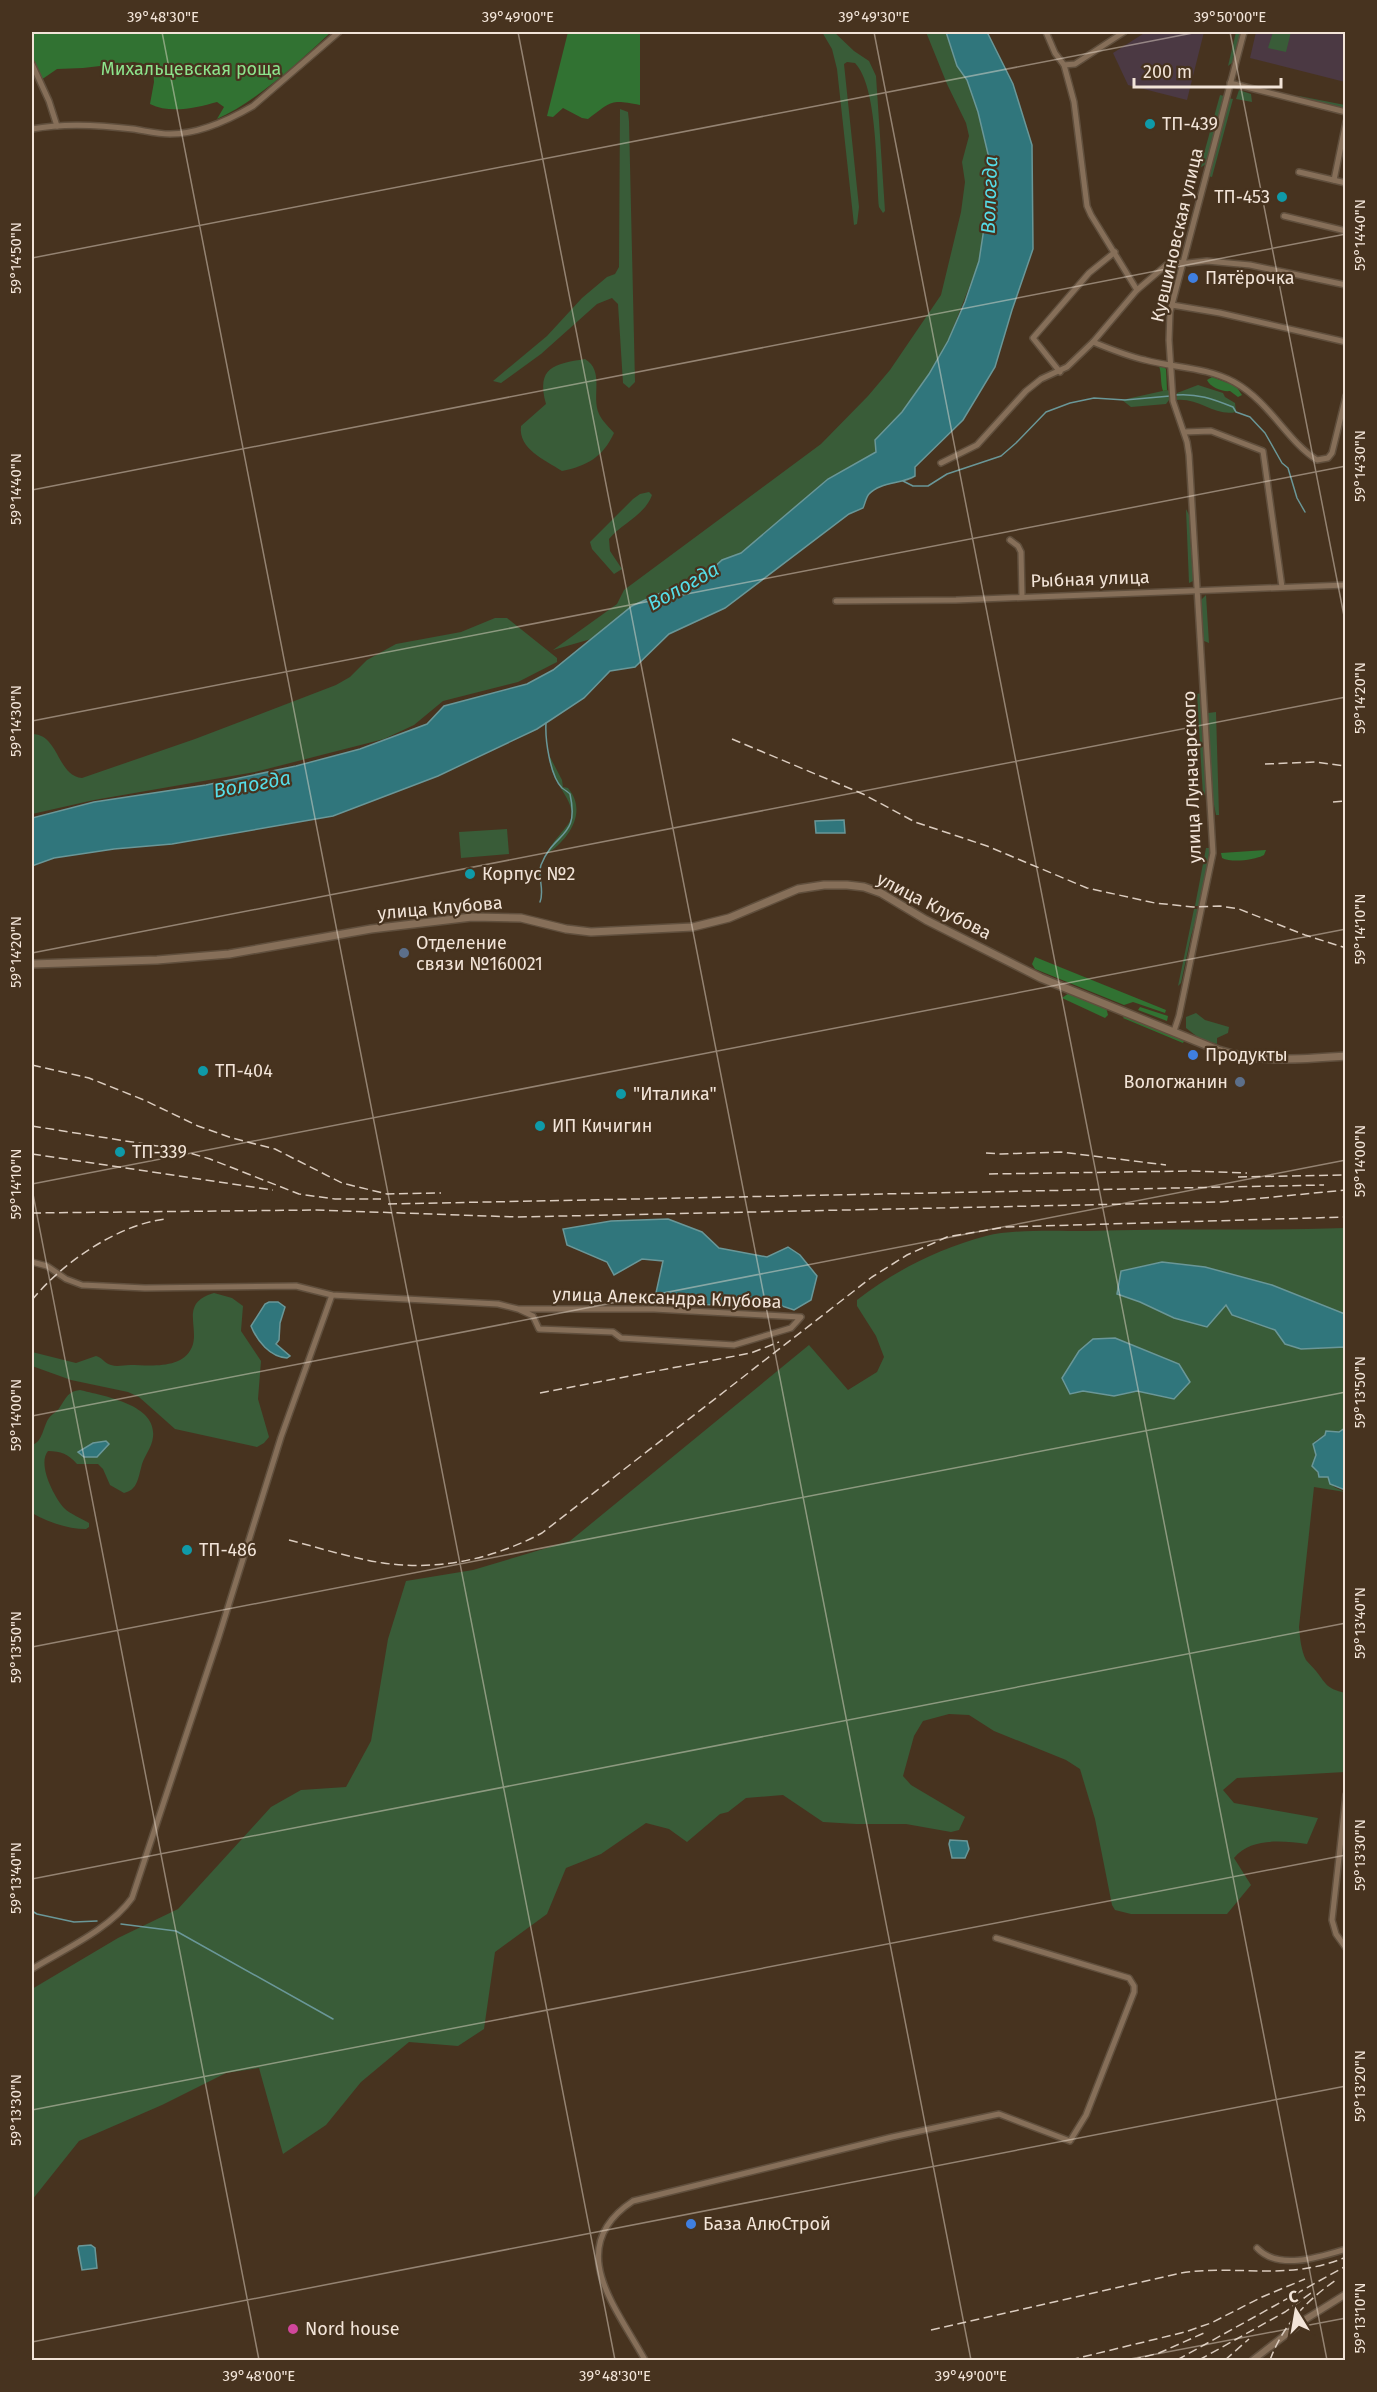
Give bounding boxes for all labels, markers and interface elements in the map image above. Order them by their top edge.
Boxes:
text: 39°48'30"E [127,8,199,26]
text: 39°49'00"E [482,8,554,26]
text: 39°49'30"E [838,8,910,26]
text: 39°50'00"E [1194,8,1266,26]
scale bar [1134,51,1281,89]
park label: Михальцевская роща [101,58,281,80]
text: 200 m [1143,61,1192,83]
place label: ТП-439 [1162,113,1218,135]
marker: ТП-439 [1143,117,1157,131]
street label: Кувшиновская улица [1146,146,1208,324]
water label: Вологда [976,156,1002,234]
place label: ТП-453 [1214,186,1270,208]
marker: ТП-453 [1275,190,1289,204]
text: 59°14'40"N [1351,199,1369,271]
text: 59°14'50"N [7,222,25,294]
place label: Пятёрочка [1205,267,1295,289]
marker: Пятёрочка [1186,271,1200,285]
text: 59°14'30"N [1351,430,1369,502]
text: 59°14'40"N [7,453,25,525]
water label: Вологда [643,557,723,615]
street label: Рыбная улица [1030,566,1150,592]
text: 59°14'20"N [1351,662,1369,734]
text: 59°14'30"N [7,685,25,757]
street label: улица Луначарского [1178,690,1206,864]
water label: Вологда [211,765,293,803]
place label: Корпус №2 [482,863,576,885]
marker: Корпус №2 [463,867,477,881]
street label: улица Клубова [873,868,995,944]
street label: улица Клубова [377,892,503,924]
text: 59°14'10"N [1351,894,1369,964]
text: 59°14'20"N [7,916,25,988]
place label: Отделение связи №160021 [416,932,543,975]
marker: Отделение связи №160021 [397,946,411,960]
place label: Продукты [1205,1044,1288,1066]
marker: Продукты [1186,1048,1200,1062]
place label: ТП-404 [215,1060,273,1082]
marker: ТП-404 [196,1064,210,1078]
place label: Вологжанин [1124,1071,1228,1093]
marker: Вологжанин [1233,1075,1247,1089]
place label: "Италика" [633,1083,717,1105]
marker: "Италика" [614,1087,628,1101]
place label: ИП Кичигин [552,1115,653,1137]
marker: ИП Кичигин [533,1119,547,1133]
text: 59°14'00"N [1351,1125,1369,1197]
place label: ТП-339 [132,1141,187,1163]
marker: ТП-339 [113,1145,127,1159]
text: 59°14'10"N [7,1149,25,1219]
street label: улица Александра Клубова [552,1283,782,1313]
text: 59°13'50"N [1351,1356,1369,1428]
text: 59°14'00"N [7,1379,25,1451]
place label: ТП-486 [199,1539,257,1561]
marker: ТП-486 [180,1543,194,1557]
text: 59°13'40"N [1351,1587,1369,1659]
text: 59°13'50"N [7,1611,25,1683]
text: 59°13'30"N [1351,1819,1369,1891]
text: 59°13'40"N [7,1842,25,1914]
text: 59°13'20"N [1351,2050,1369,2122]
text: 59°13'30"N [7,2074,25,2146]
place label: База АлюСтрой [703,2213,831,2235]
marker: База АлюСтрой [684,2217,698,2231]
north arrow [1266,2281,1326,2341]
text: 59°13'10"N [1351,2282,1369,2354]
text: С [1287,2286,1300,2307]
place label: Nord house [305,2318,400,2340]
marker: Nord house [286,2322,300,2336]
text: 39°48'00"E [223,2367,295,2385]
text: 39°48'30"E [579,2367,651,2385]
text: 39°49'00"E [935,2367,1007,2385]

